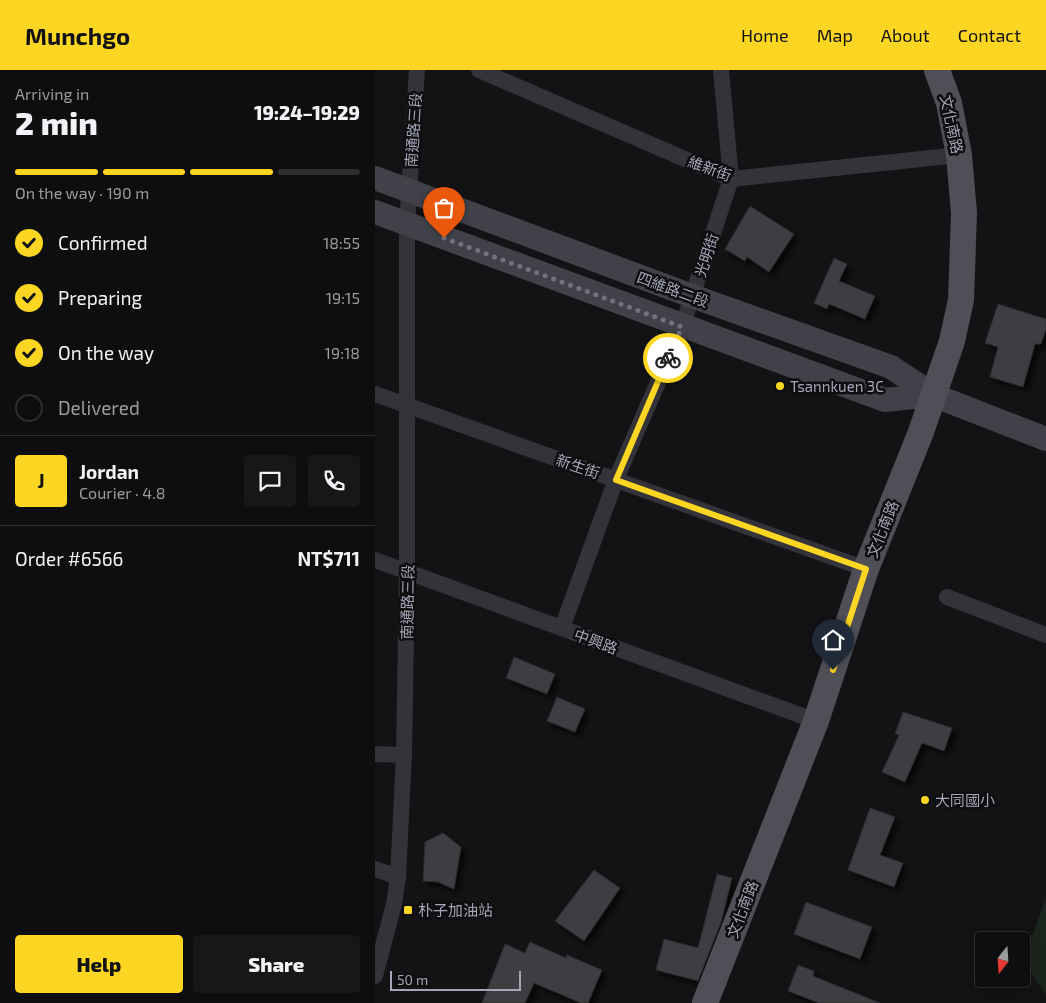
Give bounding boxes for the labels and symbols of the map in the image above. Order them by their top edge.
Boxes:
street label: 南通路三段 [401,92,425,168]
street label: 文化南路 [937,93,967,155]
street label: 維新街 [686,152,734,184]
pin [423,187,465,238]
street label: 光明街 [690,231,722,279]
street label: 四維路二段 [635,268,711,310]
courier [643,333,693,383]
place label: Tsannkuen 3C [790,377,884,395]
marker: Tsannkuen 3C [774,380,786,392]
street label: 新生街 [554,450,602,482]
street label: 文化南路 [862,498,902,560]
street label: 南通路三段 [397,564,417,640]
pin [812,619,854,670]
street label: 中興路 [572,625,620,657]
place label: 大同國小 [935,791,995,809]
marker: 大同國小 [919,794,931,806]
street label: 文化南路 [723,878,761,940]
place label: 朴子加油站 [418,901,493,919]
marker: 朴子加油站 [402,904,414,916]
north arrow [975,932,1030,988]
scale bar [390,968,521,991]

